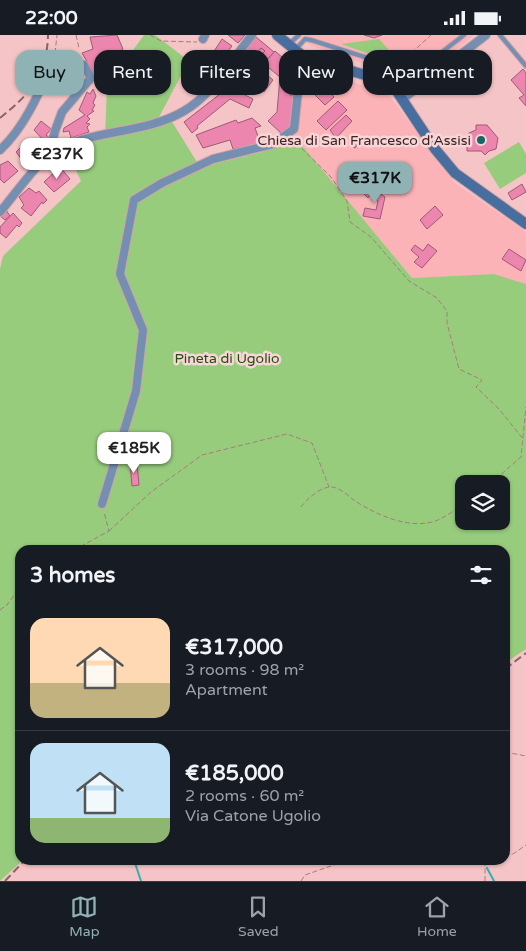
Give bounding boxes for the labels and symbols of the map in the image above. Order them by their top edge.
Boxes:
place label: Chiesa di San Francesco d'Assisi [257,132,471,149]
marker: Chiesa di San Francesco d'Assisi [475,134,487,146]
pin: €237K [22,137,92,180]
pin: €317K [340,161,410,204]
park label: Pineta di Ugolio [174,350,280,367]
pin: €185K [99,431,169,474]

